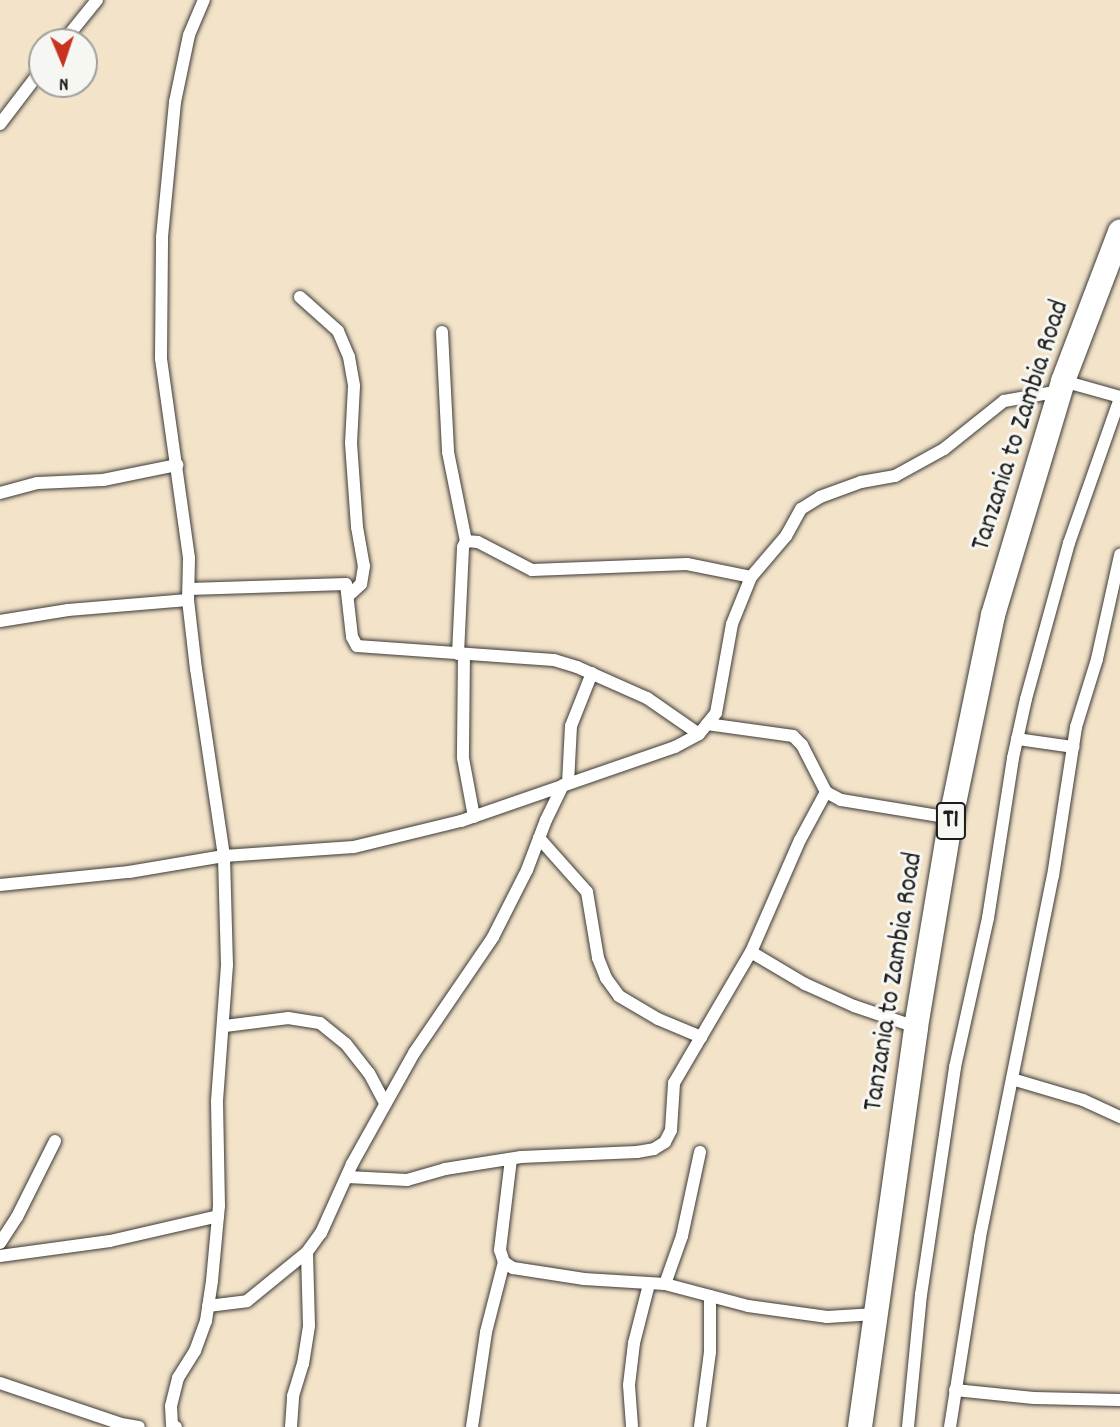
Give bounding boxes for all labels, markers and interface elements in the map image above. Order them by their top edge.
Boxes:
north arrow [28,28,98,98]
text: N [59,69,69,96]
street label: Tanzania to Zambia Road [966,296,1078,556]
road number: T1 [935,799,967,844]
street label: Tanzania to Zambia Road [858,850,932,1114]

